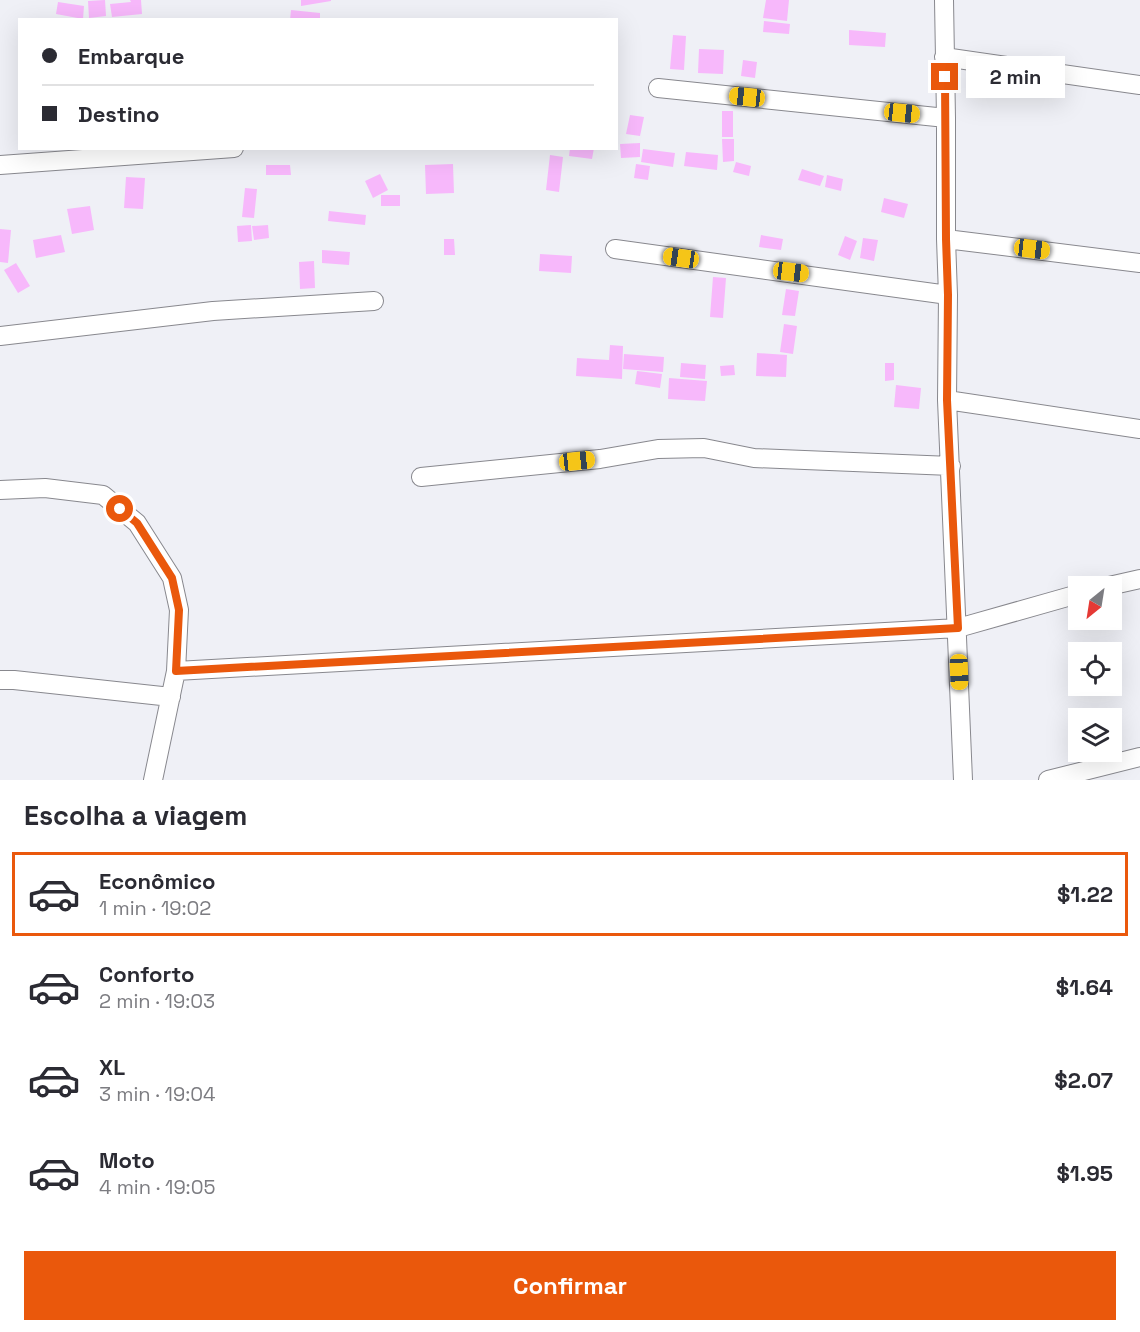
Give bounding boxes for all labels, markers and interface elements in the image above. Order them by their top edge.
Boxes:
text: Embarque [78,42,184,70]
callout: 2 min [966,56,1065,98]
route end [931,63,958,90]
text: 2 min [990,64,1041,90]
car [728,86,766,108]
text: Destino [78,100,160,128]
car [883,102,921,124]
car [1013,238,1051,260]
car [662,247,700,269]
car [772,261,810,283]
car [558,450,596,472]
route start [106,495,133,522]
north arrow [1068,576,1122,630]
map controls [1068,576,1122,762]
button: locate [1068,642,1122,696]
car [949,654,969,690]
button: layers [1068,708,1122,762]
text: Escolha a viagem [24,798,247,833]
icon: car [27,867,81,921]
text: Econômico [99,867,216,895]
text: $1.22 [1057,880,1113,908]
text: 1 min · 19:02 [99,895,211,921]
icon: car [27,960,81,1014]
text: Conforto [99,960,194,988]
text: $1.64 [1056,973,1113,1001]
text: 2 min · 19:03 [99,988,215,1014]
icon: car [27,1053,81,1107]
text: XL [99,1053,125,1081]
text: $2.07 [1054,1066,1113,1094]
text: 3 min · 19:04 [99,1081,216,1107]
icon: car [27,1146,81,1200]
text: Moto [99,1146,155,1174]
text: $1.95 [1056,1159,1113,1187]
text: 4 min · 19:05 [99,1174,215,1200]
button: Confirmar [24,1251,1116,1320]

